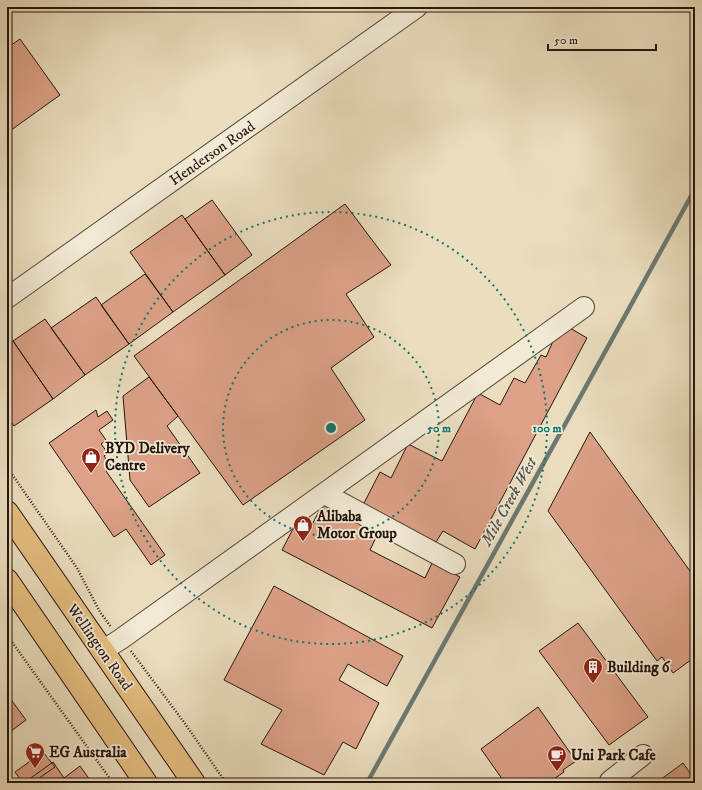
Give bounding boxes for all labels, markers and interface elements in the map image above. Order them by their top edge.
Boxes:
scale bar [548,26,656,52]
text: 50 m [554,33,578,48]
street label: Henderson Road [166,117,259,190]
centre of rings [324,421,338,435]
text: 50 m [426,421,451,436]
text: 100 m [533,421,561,436]
place label: BYD Delivery Centre [105,439,191,475]
shop icon: BYD Delivery Centre [80,446,102,474]
water label: Mile Creek West [476,453,542,550]
place label: Alibaba Motor Group [316,507,397,543]
shop icon: Alibaba Motor Group [292,514,314,542]
street label: Wellington Road [62,599,137,695]
building icon: Building 6 [582,656,604,684]
place label: Building 6 [607,658,671,677]
supermarket icon: EG Australia [24,741,46,769]
place label: EG Australia [49,743,127,762]
cafe icon: Uni Park Cafe [546,744,568,772]
place label: Uni Park Cafe [571,746,656,765]

